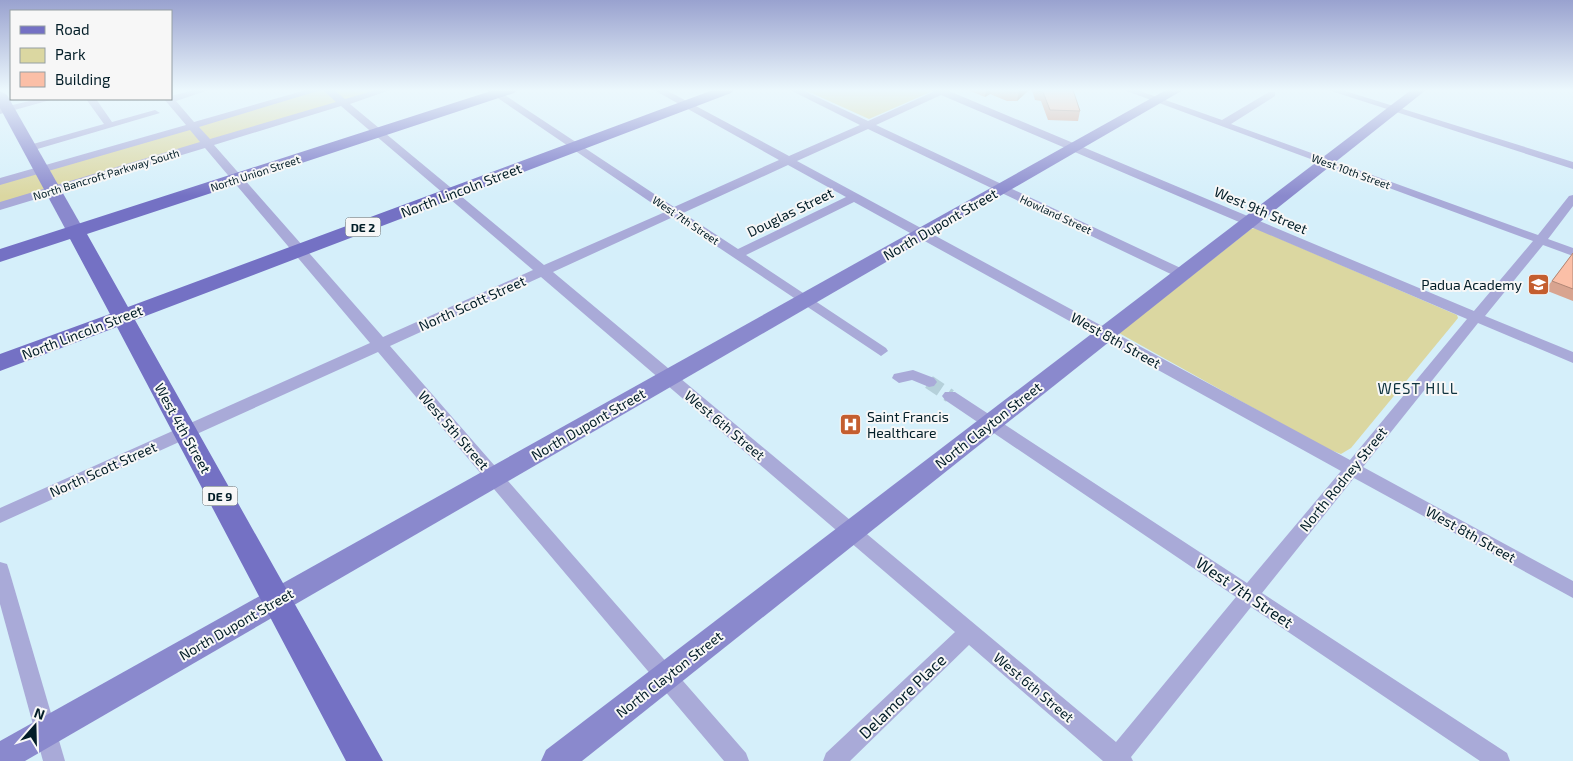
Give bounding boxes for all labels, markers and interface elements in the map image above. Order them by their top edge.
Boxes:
legend [10,10,172,100]
text: Road [55,20,90,38]
text: Park [55,45,86,63]
text: Building [55,70,111,88]
street label: North Bancroft Parkway South [31,146,181,202]
street label: West 10th Street [1310,151,1392,191]
street label: North Union Street [208,152,302,194]
street label: North Lincoln Street [398,159,524,221]
street label: West 9th Street [1212,183,1310,237]
street label: Douglas Street [744,184,836,240]
street label: North Dupont Street [880,184,1000,264]
street label: Howland Street [1018,192,1094,236]
street label: West 7th Street [650,193,722,247]
road number: DE 2 [346,218,380,236]
street label: North Scott Street [416,272,528,334]
school or university icon: Padua Academy [1526,272,1550,296]
place label: Padua Academy [1421,276,1523,293]
street label: North Lincoln Street [19,301,145,363]
street label: West 8th Street [1068,308,1164,372]
street label: North Clayton Street [931,378,1045,472]
district label: WEST HILL [1377,379,1459,397]
street label: West 4th Street [151,380,215,476]
street label: North Dupont Street [528,384,648,464]
street label: West 6th Street [681,386,769,464]
street label: West 5th Street [415,387,493,473]
place label: Saint Francis Healthcare [867,408,949,441]
hospital icon: Saint Francis Healthcare [839,412,863,436]
street label: North Rodney Street [1296,423,1390,535]
street label: North Scott Street [47,438,159,500]
road number: DE 9 [202,486,238,506]
street label: West 8th Street [1423,502,1519,566]
street label: West 7th Street [1193,553,1297,631]
street label: North Dupont Street [176,584,296,664]
street label: North Clayton Street [612,627,726,721]
street label: West 6th Street [990,648,1078,726]
street label: Delamore Place [855,650,949,742]
north arrow [10,701,60,751]
text: N [32,704,47,723]

